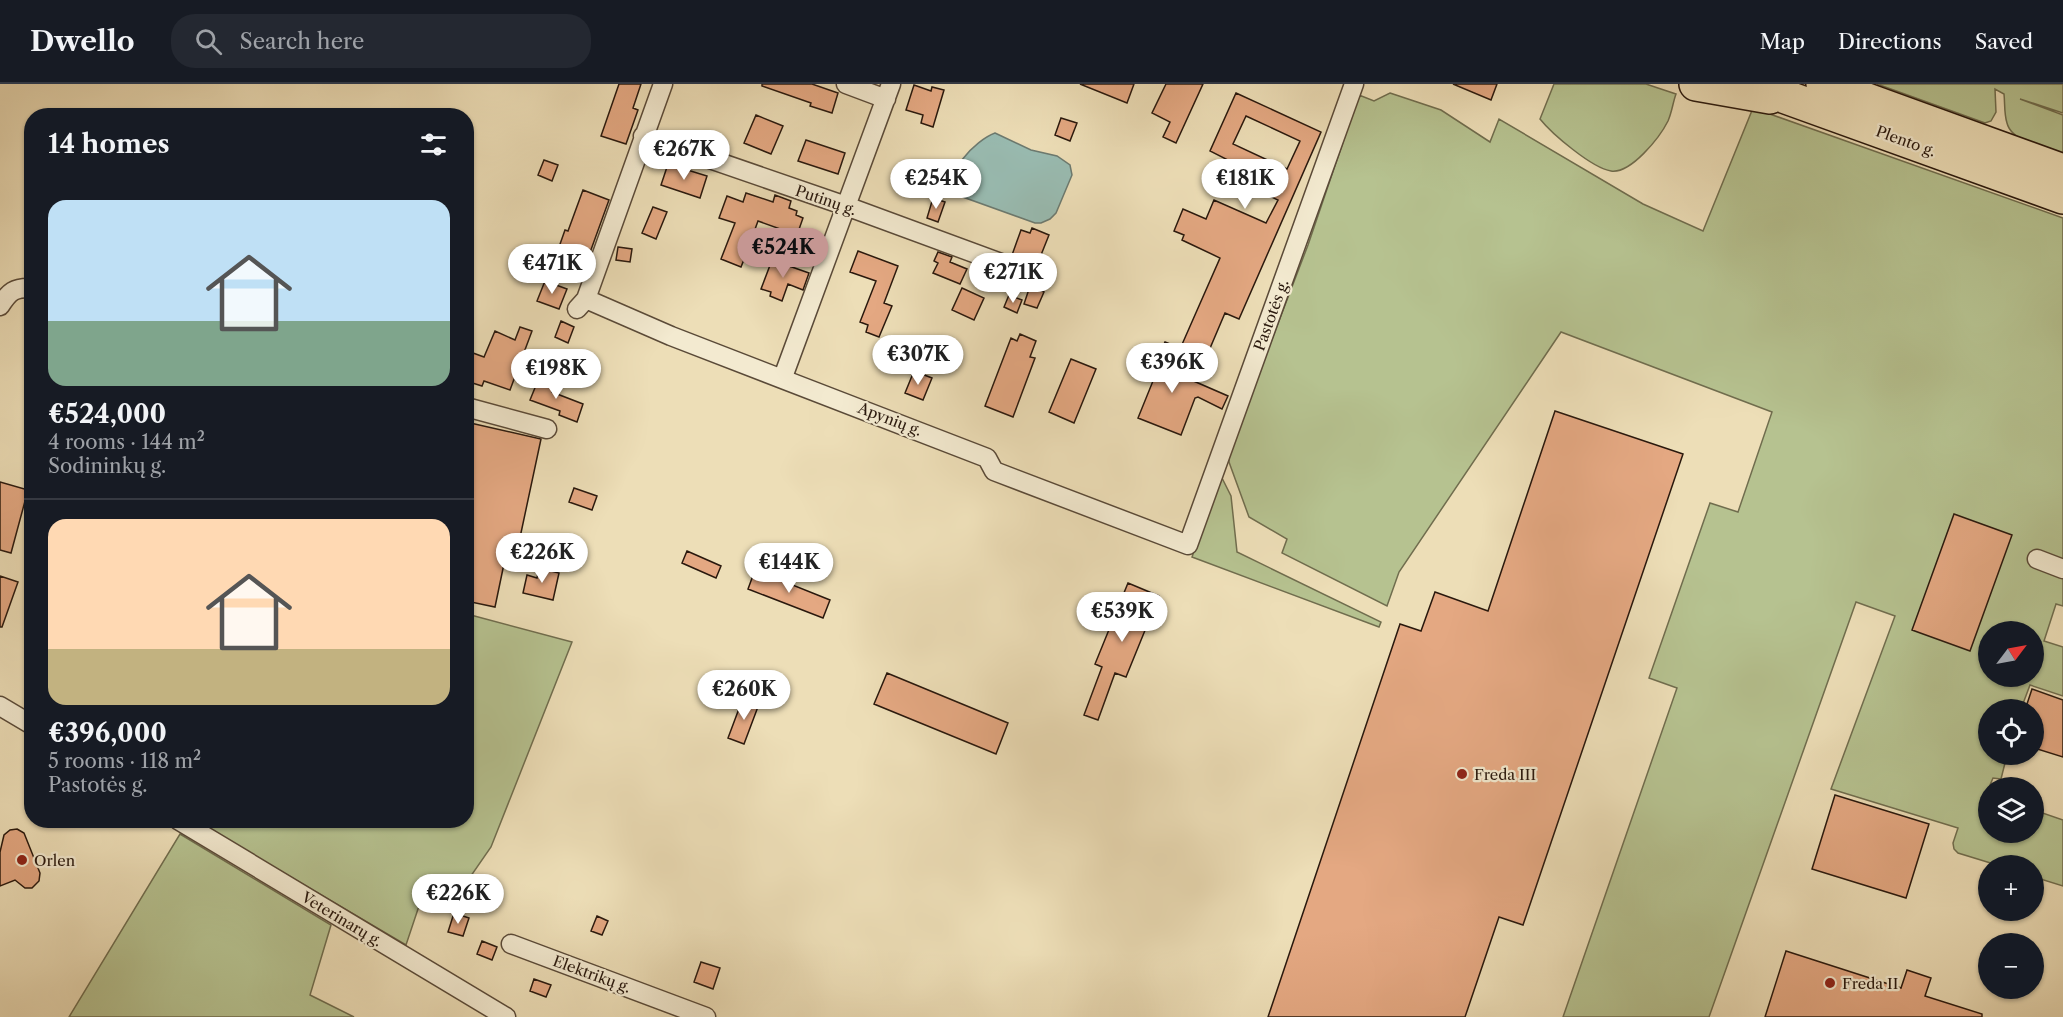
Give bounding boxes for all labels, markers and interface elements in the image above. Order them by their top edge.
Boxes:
search box [171,14,591,68]
text: Dwello [30,24,135,58]
icon: search [192,25,225,58]
text: Search here [240,28,364,55]
text: Map [1760,29,1805,54]
text: Directions [1838,29,1942,54]
text: Saved [1975,29,2033,54]
street label: Plento g. [1873,121,1939,161]
text: 14 homes [48,128,170,160]
icon: filters [417,128,450,161]
pin: €267K [642,130,726,181]
text: €267K [653,137,715,161]
pin: €254K [894,159,978,210]
pin: €181K [1203,159,1287,210]
text: €254K [904,166,968,190]
text: €181K [1216,166,1275,190]
street label: Putinų g. [793,181,859,219]
pin: €524K [741,228,825,279]
text: €524K [751,235,815,259]
icon: home [195,239,303,347]
pin: €471K [510,244,594,295]
text: €471K [522,251,582,275]
pin: €271K [971,253,1055,304]
text: €271K [983,260,1043,284]
street label: Pastotės g. [1249,277,1293,353]
pin: €307K [876,335,960,386]
text: €307K [886,342,950,366]
pin: €396K [1130,343,1214,394]
pin: €198K [514,349,598,400]
text: €396K [1140,350,1204,374]
text: €198K [525,356,587,380]
text: €524,000 [48,398,166,430]
street label: Apynių g. [854,398,925,440]
text: 4 rooms · 144 m² [48,430,205,454]
text: Sodininkų g. [48,454,166,478]
pin: €226K [500,533,584,584]
text: €226K [510,540,574,564]
pin: €144K [747,543,831,594]
text: €144K [758,550,820,574]
icon: home [195,558,303,666]
pin: €539K [1080,592,1164,643]
text: €539K [1091,599,1153,623]
north arrow [1978,621,2044,687]
map controls [1978,621,2044,999]
pin: €260K [702,670,786,721]
text: €260K [711,677,777,701]
button: locate [1978,699,2044,765]
text: €396,000 [48,717,167,749]
text: 5 rooms · 118 m² [48,749,201,773]
place label: Freda III [1474,765,1536,784]
marker: Freda III [1455,767,1469,781]
text: Pastotės g. [48,773,147,797]
button: layers [1978,777,2044,843]
place label: Orlen [34,851,76,870]
marker: Orlen [15,853,29,867]
button: + [1978,855,2044,921]
pin: €226K [416,874,500,925]
text: €226K [426,881,490,905]
street label: Veterinarų g. [297,887,386,951]
button: − [1978,933,2044,999]
street label: Elektrikų g. [550,951,634,997]
place label: Freda II [1842,974,1898,993]
marker: Freda II [1823,976,1837,990]

